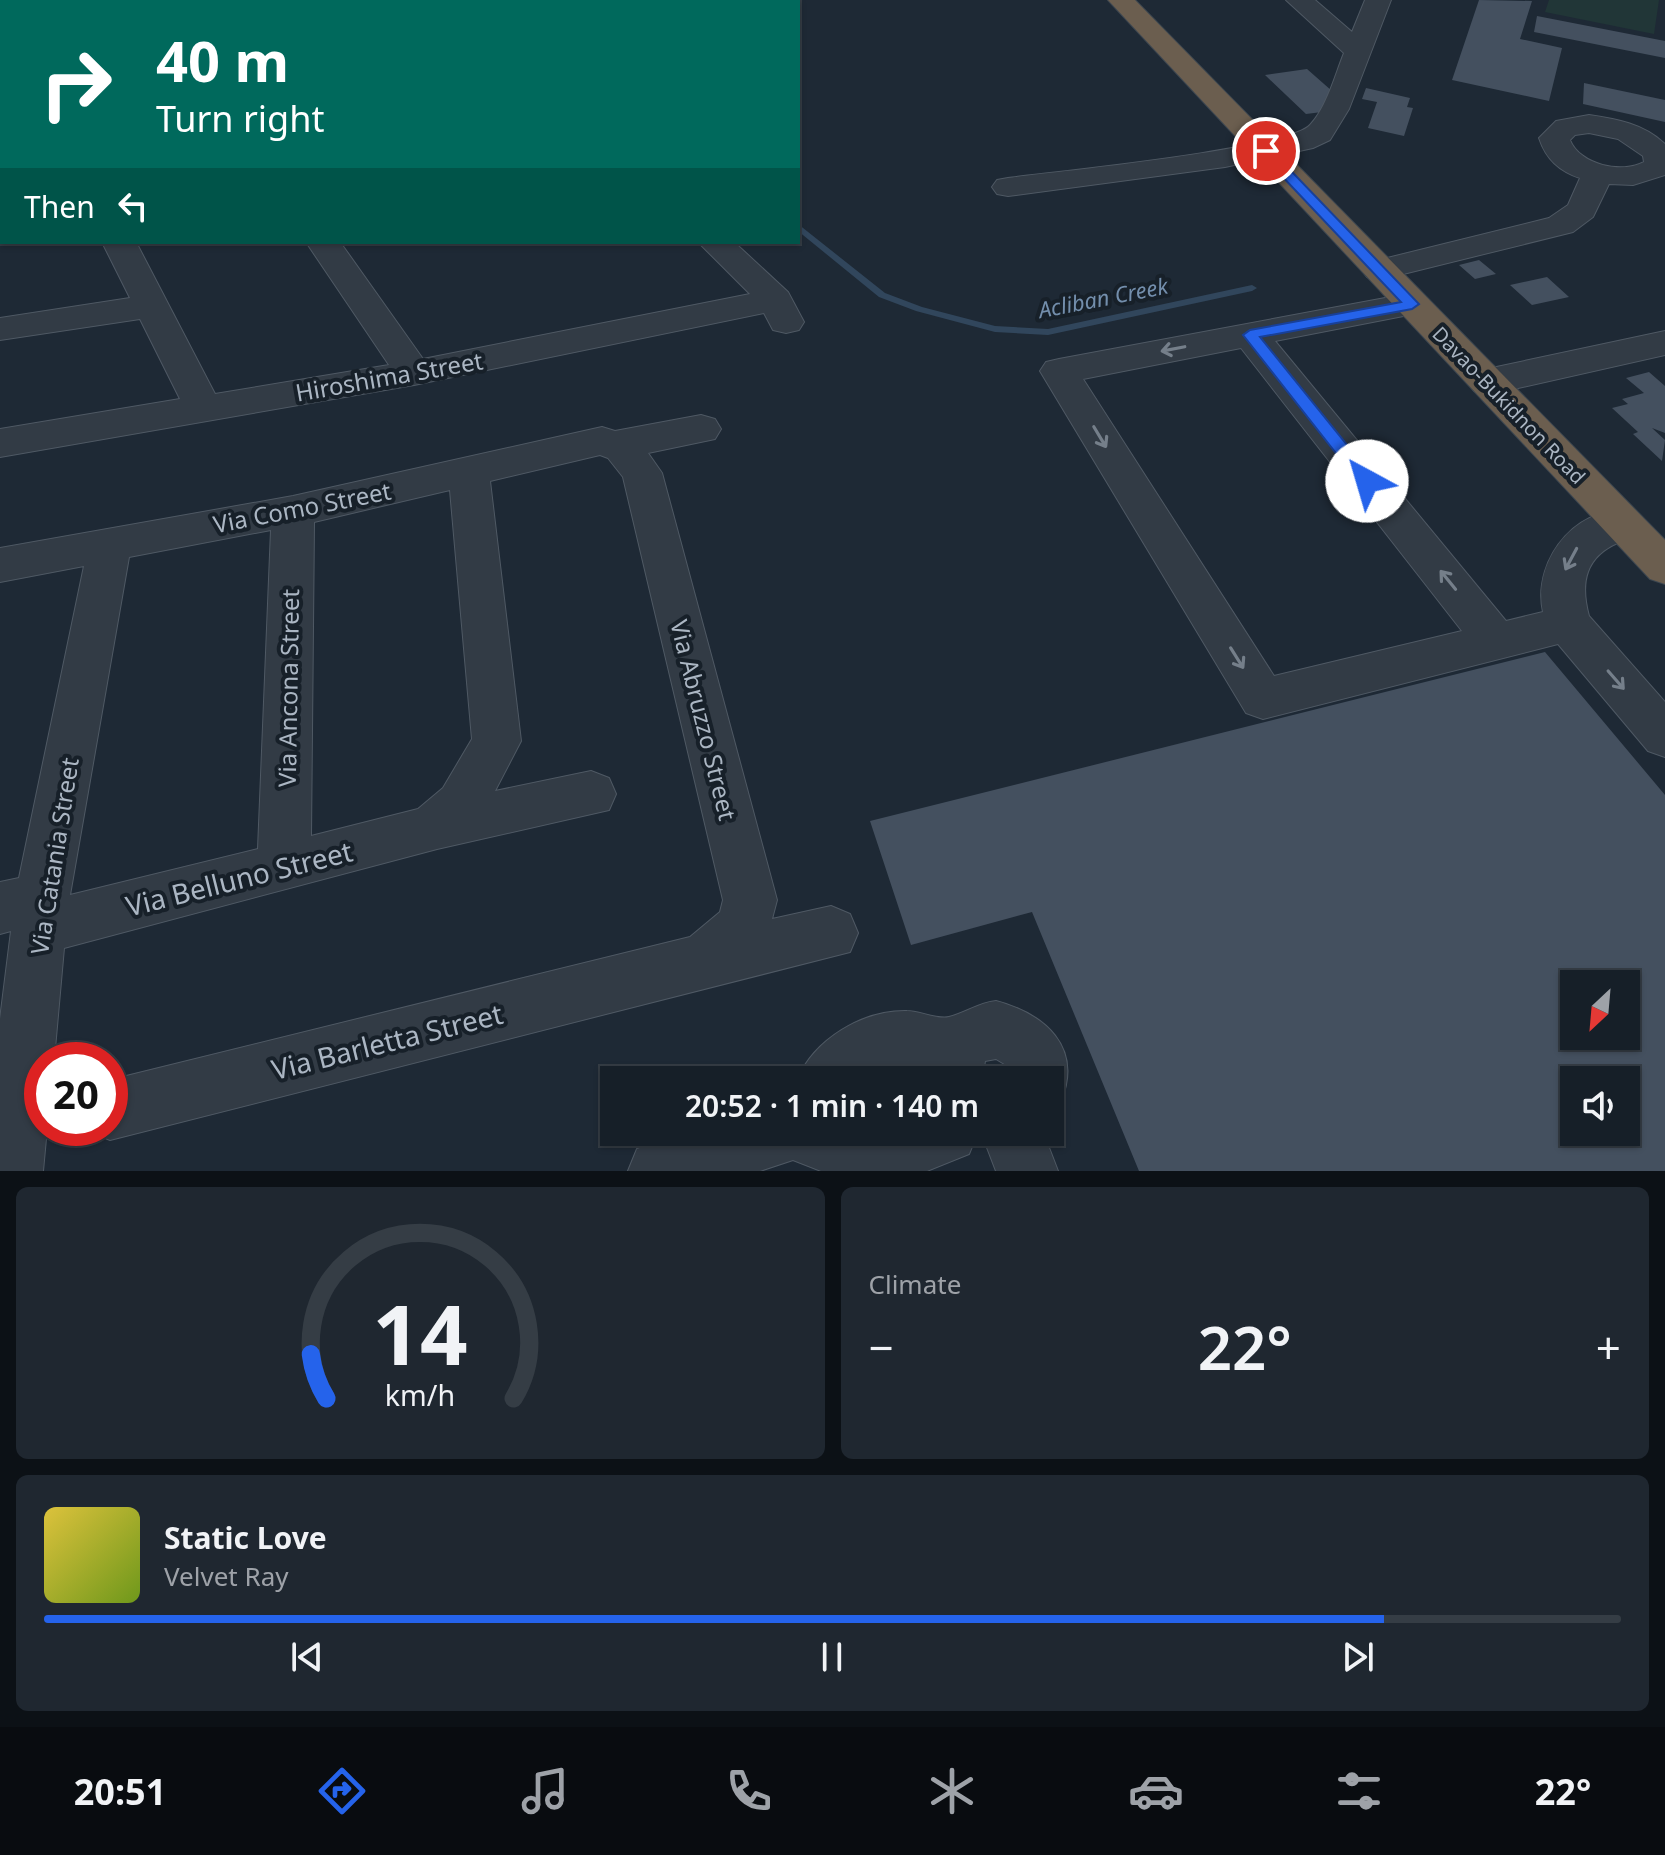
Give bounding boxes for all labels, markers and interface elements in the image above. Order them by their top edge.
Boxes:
text: 40 m [156,22,289,98]
icon: right [24,32,128,136]
text: Turn right [156,94,324,143]
pin [1232,117,1300,185]
icon: arrive [1244,129,1288,173]
icon: left [111,184,155,228]
text: Then [24,186,95,227]
water label: Acliban Creek [1034,270,1171,325]
street label: Davao-Bukidnon Road [1427,320,1591,490]
street label: Hiroshima Street [293,343,486,409]
one-way arrow [1161,343,1187,358]
one-way arrow [1092,425,1108,448]
position arrow [1325,439,1409,523]
street label: Via Como Street [210,474,394,540]
one-way arrow [1563,547,1579,570]
one-way arrow [1439,570,1456,591]
street label: Via Ancona Street [270,588,306,787]
street label: Via Abruzzo Street [663,616,745,824]
one-way arrow [1229,646,1245,669]
one-way arrow [1607,669,1625,690]
street label: Via Catania Street [22,755,86,957]
street label: Via Belluno Street [122,831,356,925]
north arrow [1560,970,1640,1050]
map controls [1560,970,1640,1146]
street label: Via Barletta Street [267,994,507,1088]
speed limit sign: 20 [24,1042,128,1146]
button: sound [1560,1066,1640,1146]
text: 20:52 · 1 min · 140 m [685,1085,979,1126]
text: Climate [869,1266,961,1302]
text: 14 [373,1276,468,1389]
text: 22° [1198,1306,1292,1388]
text: − [869,1317,894,1377]
text: + [1596,1317,1621,1377]
text: km/h [385,1375,455,1414]
text: Static Love [164,1517,327,1558]
text: Velvet Ray [164,1558,289,1594]
icon: previous [285,1635,329,1679]
icon: pause [810,1635,854,1679]
icon: next [1336,1635,1380,1679]
icon: directions [314,1763,370,1819]
icon: music [517,1763,573,1819]
icon: phone [721,1763,777,1819]
icon: climate [924,1763,980,1819]
icon: car [1128,1763,1184,1819]
icon: filters [1331,1763,1387,1819]
text: 20:51 [74,1767,166,1816]
text: 22° [1535,1767,1591,1816]

